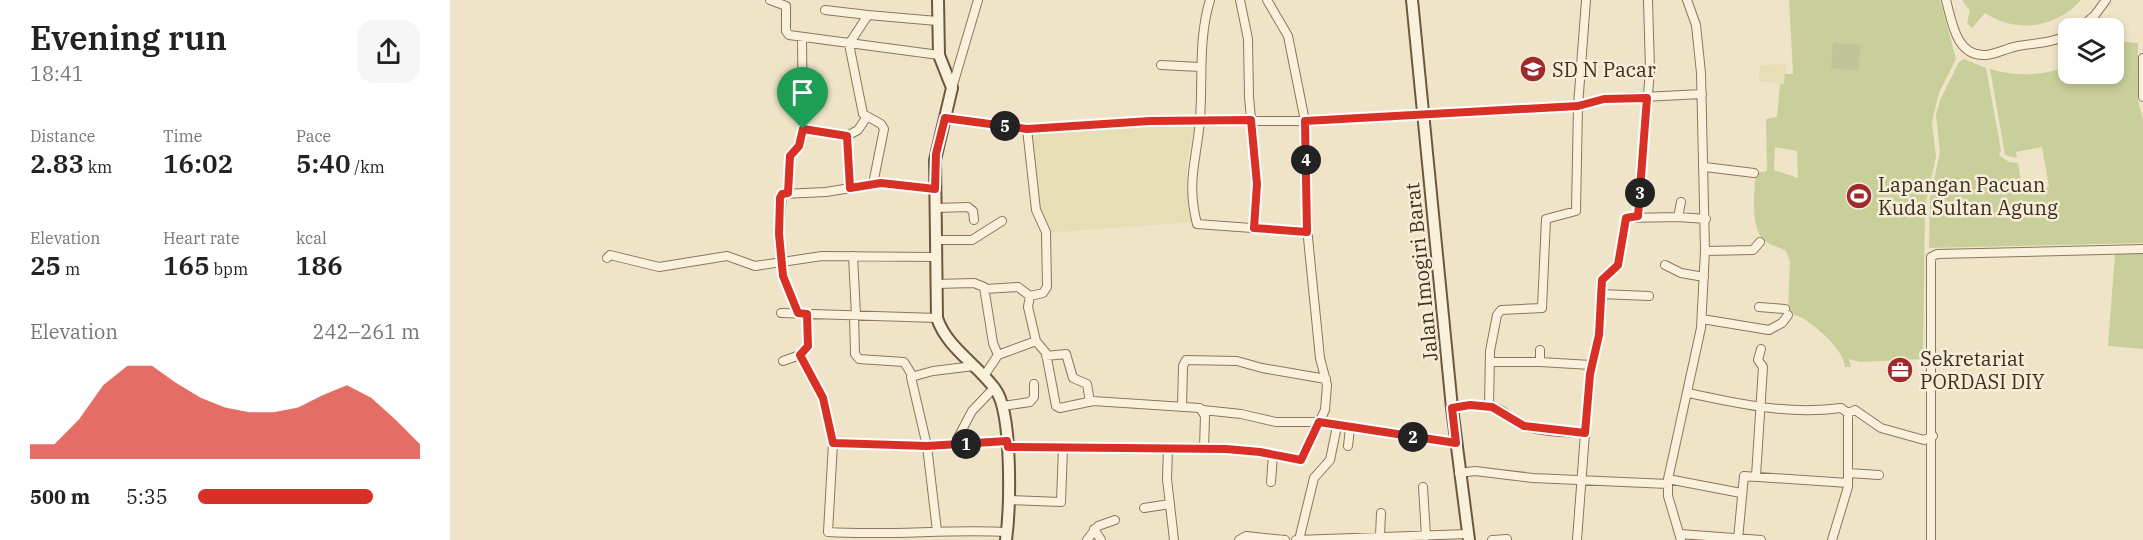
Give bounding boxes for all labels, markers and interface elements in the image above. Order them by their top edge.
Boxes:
text: Evening run [30,16,227,59]
map controls [2058,18,2124,84]
button: layers [2058,18,2124,84]
button: share [357,20,420,83]
school or university icon: SD N Pacar [1518,54,1548,84]
place label: SD N Pacar [1552,56,1656,83]
text: 18:41 [30,60,84,87]
pin [777,67,828,129]
icon: arrive [786,76,819,109]
pin: 5 [990,111,1020,141]
text: 5 [1000,116,1010,136]
text: Distance [30,126,95,146]
text: Time [163,126,202,146]
text: Pace [296,126,331,146]
pin: 4 [1291,145,1321,175]
text: 2.83 [30,146,84,180]
text: 16:02 [163,146,233,180]
text: 5:40 [296,146,351,180]
text: 4 [1301,150,1311,170]
text: km [84,157,112,177]
text: /km [351,157,385,177]
place label: Lapangan Pacuan Kuda Sultan Agung [1878,171,2058,221]
pin: 3 [1625,178,1655,208]
street label: Jalan Imogiri Barat [1398,181,1444,363]
sports icon: Lapangan Pacuan Kuda Sultan Agung [1844,181,1874,211]
text: 3 [1635,183,1645,203]
text: Elevation [30,228,100,248]
text: Heart rate [163,228,240,248]
text: kcal [296,228,327,248]
text: 25 [30,248,61,282]
text: 165 [163,248,210,282]
text: 186 [296,248,343,282]
text: m [61,259,80,279]
text: bpm [210,259,248,279]
text: Elevation [30,318,118,345]
text: 242–261 m [313,318,420,345]
place label: Sekretariat PORDASI DIY [1920,345,2045,395]
office icon: Sekretariat PORDASI DIY [1885,355,1915,385]
pin: 2 [1398,422,1428,452]
text: 2 [1408,427,1418,447]
pin: 1 [951,429,981,459]
text: 1 [961,434,971,454]
text: 500 m [30,483,90,510]
text: 5:35 [126,483,168,510]

